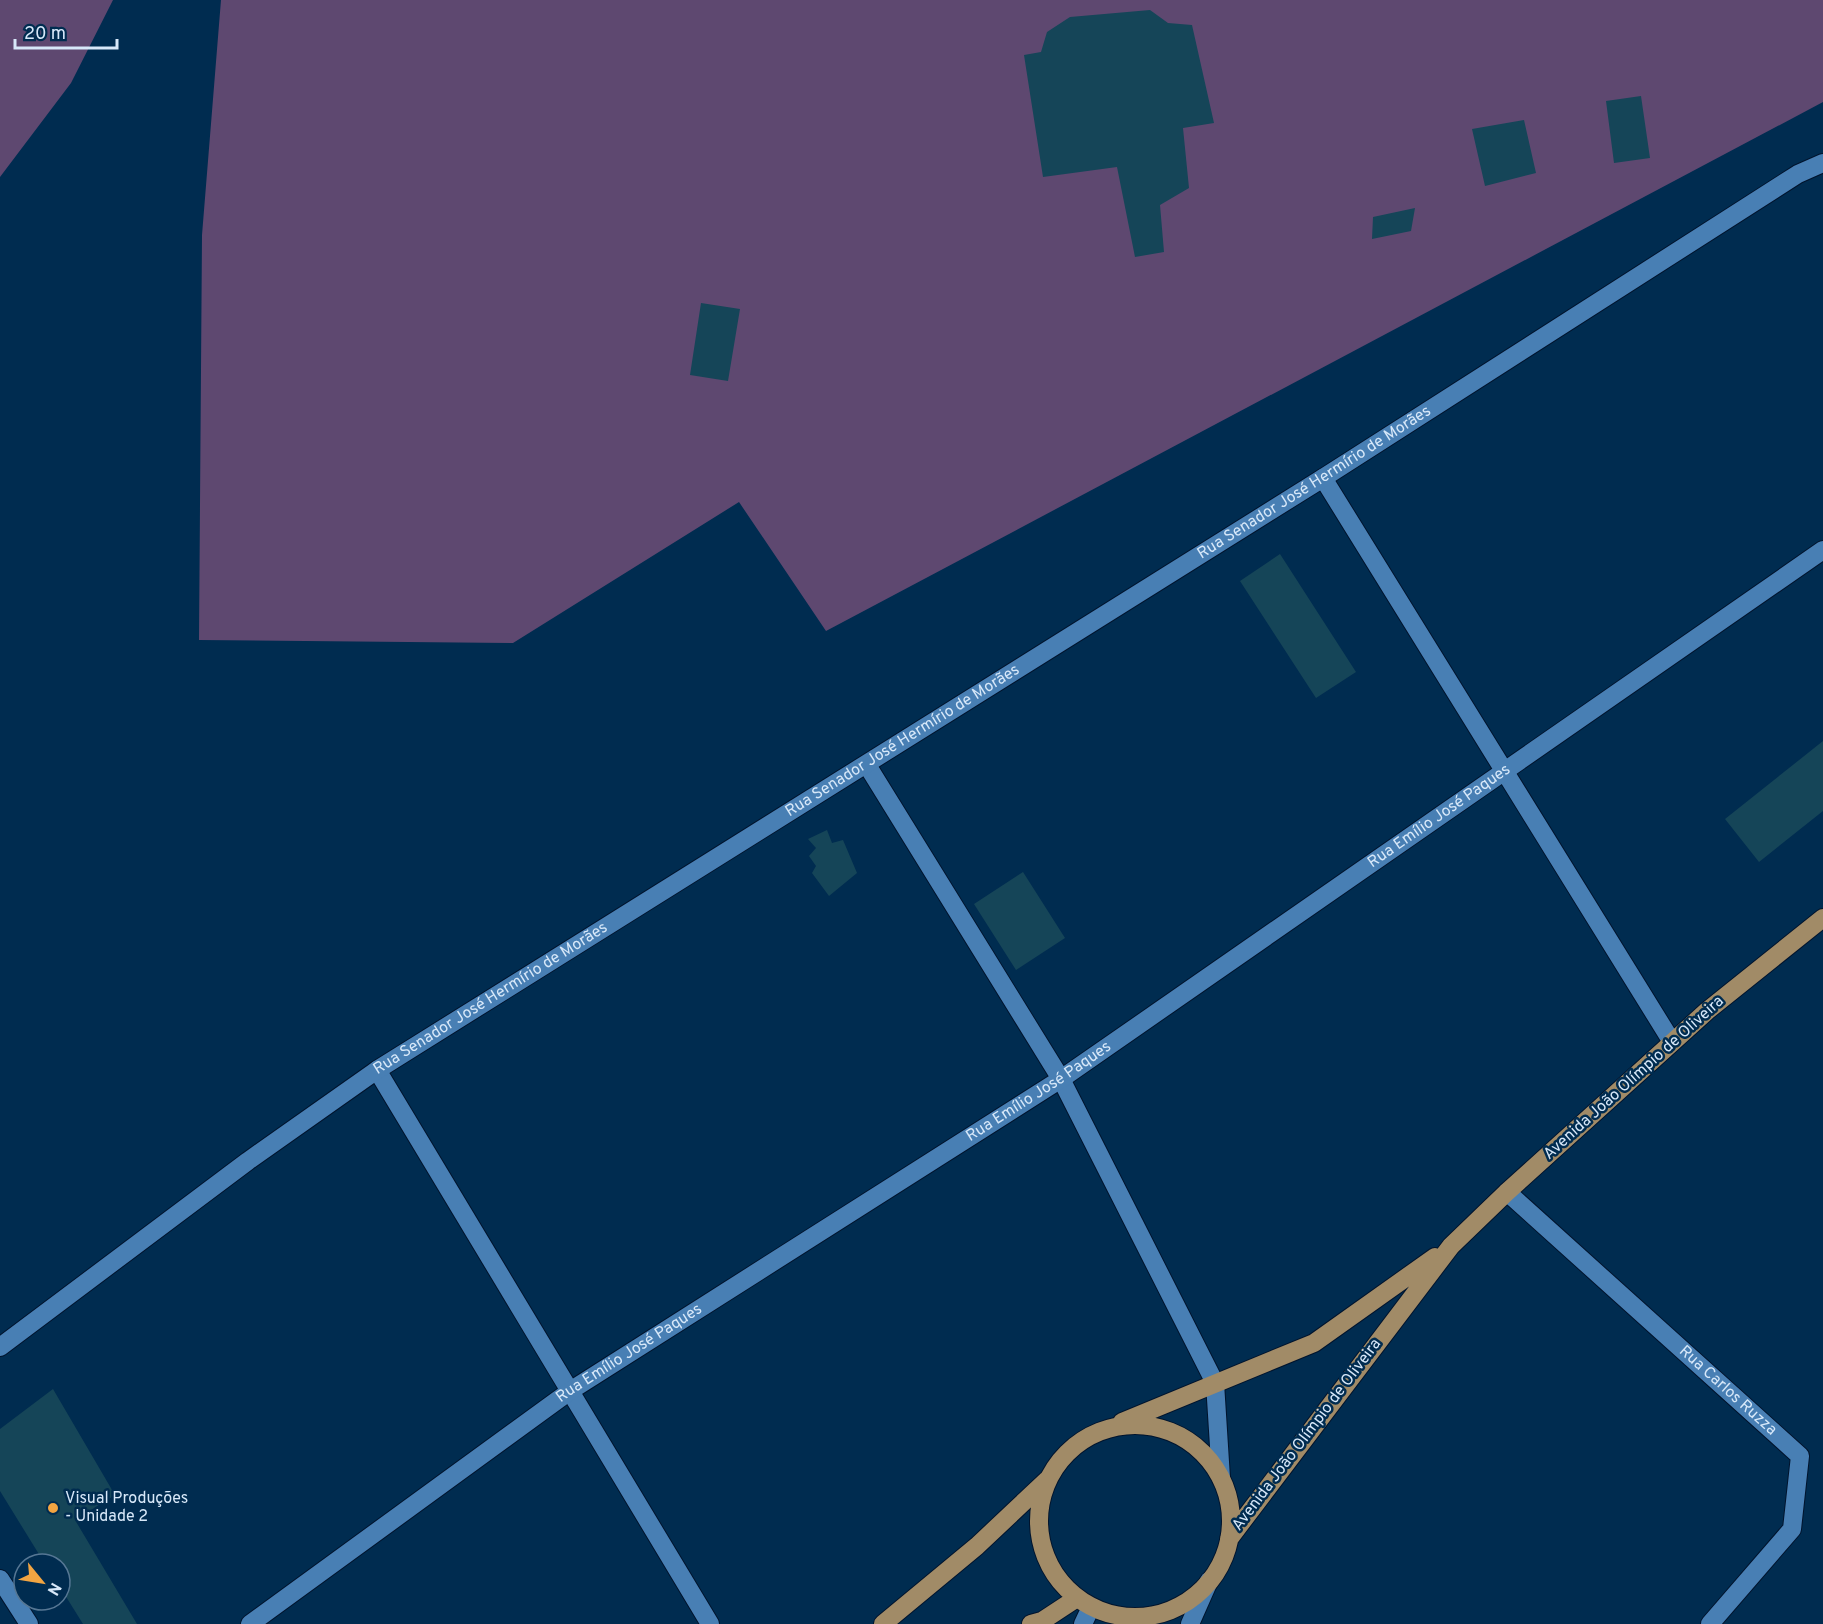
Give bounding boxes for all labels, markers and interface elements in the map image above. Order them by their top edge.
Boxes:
scale bar [15,12,117,50]
text: 20 m [24,23,66,46]
street label: Rua Senador José Hermírio de Morães [1194,401,1435,564]
street label: Rua Senador José Hermírio de Morães [782,660,1024,822]
street label: Rua Emílio José Paques [1364,760,1515,873]
street label: Rua Senador José Hermírio de Morães [370,918,612,1080]
street label: Avenida João Olímpio de Oliveira [1540,992,1728,1164]
street label: Rua Emílio José Paques [963,1037,1115,1147]
street label: Rua Emílio José Paques [552,1299,706,1408]
street label: Avenida João Olímpio de Oliveira [1228,1335,1386,1535]
street label: Rua Carlos Ruzza [1674,1341,1781,1440]
place label: Visual Produções - Unidade 2 [65,1489,188,1527]
marker: Visual Produções - Unidade 2 [46,1501,60,1515]
north arrow [12,1552,72,1612]
text: N [42,1579,65,1598]

